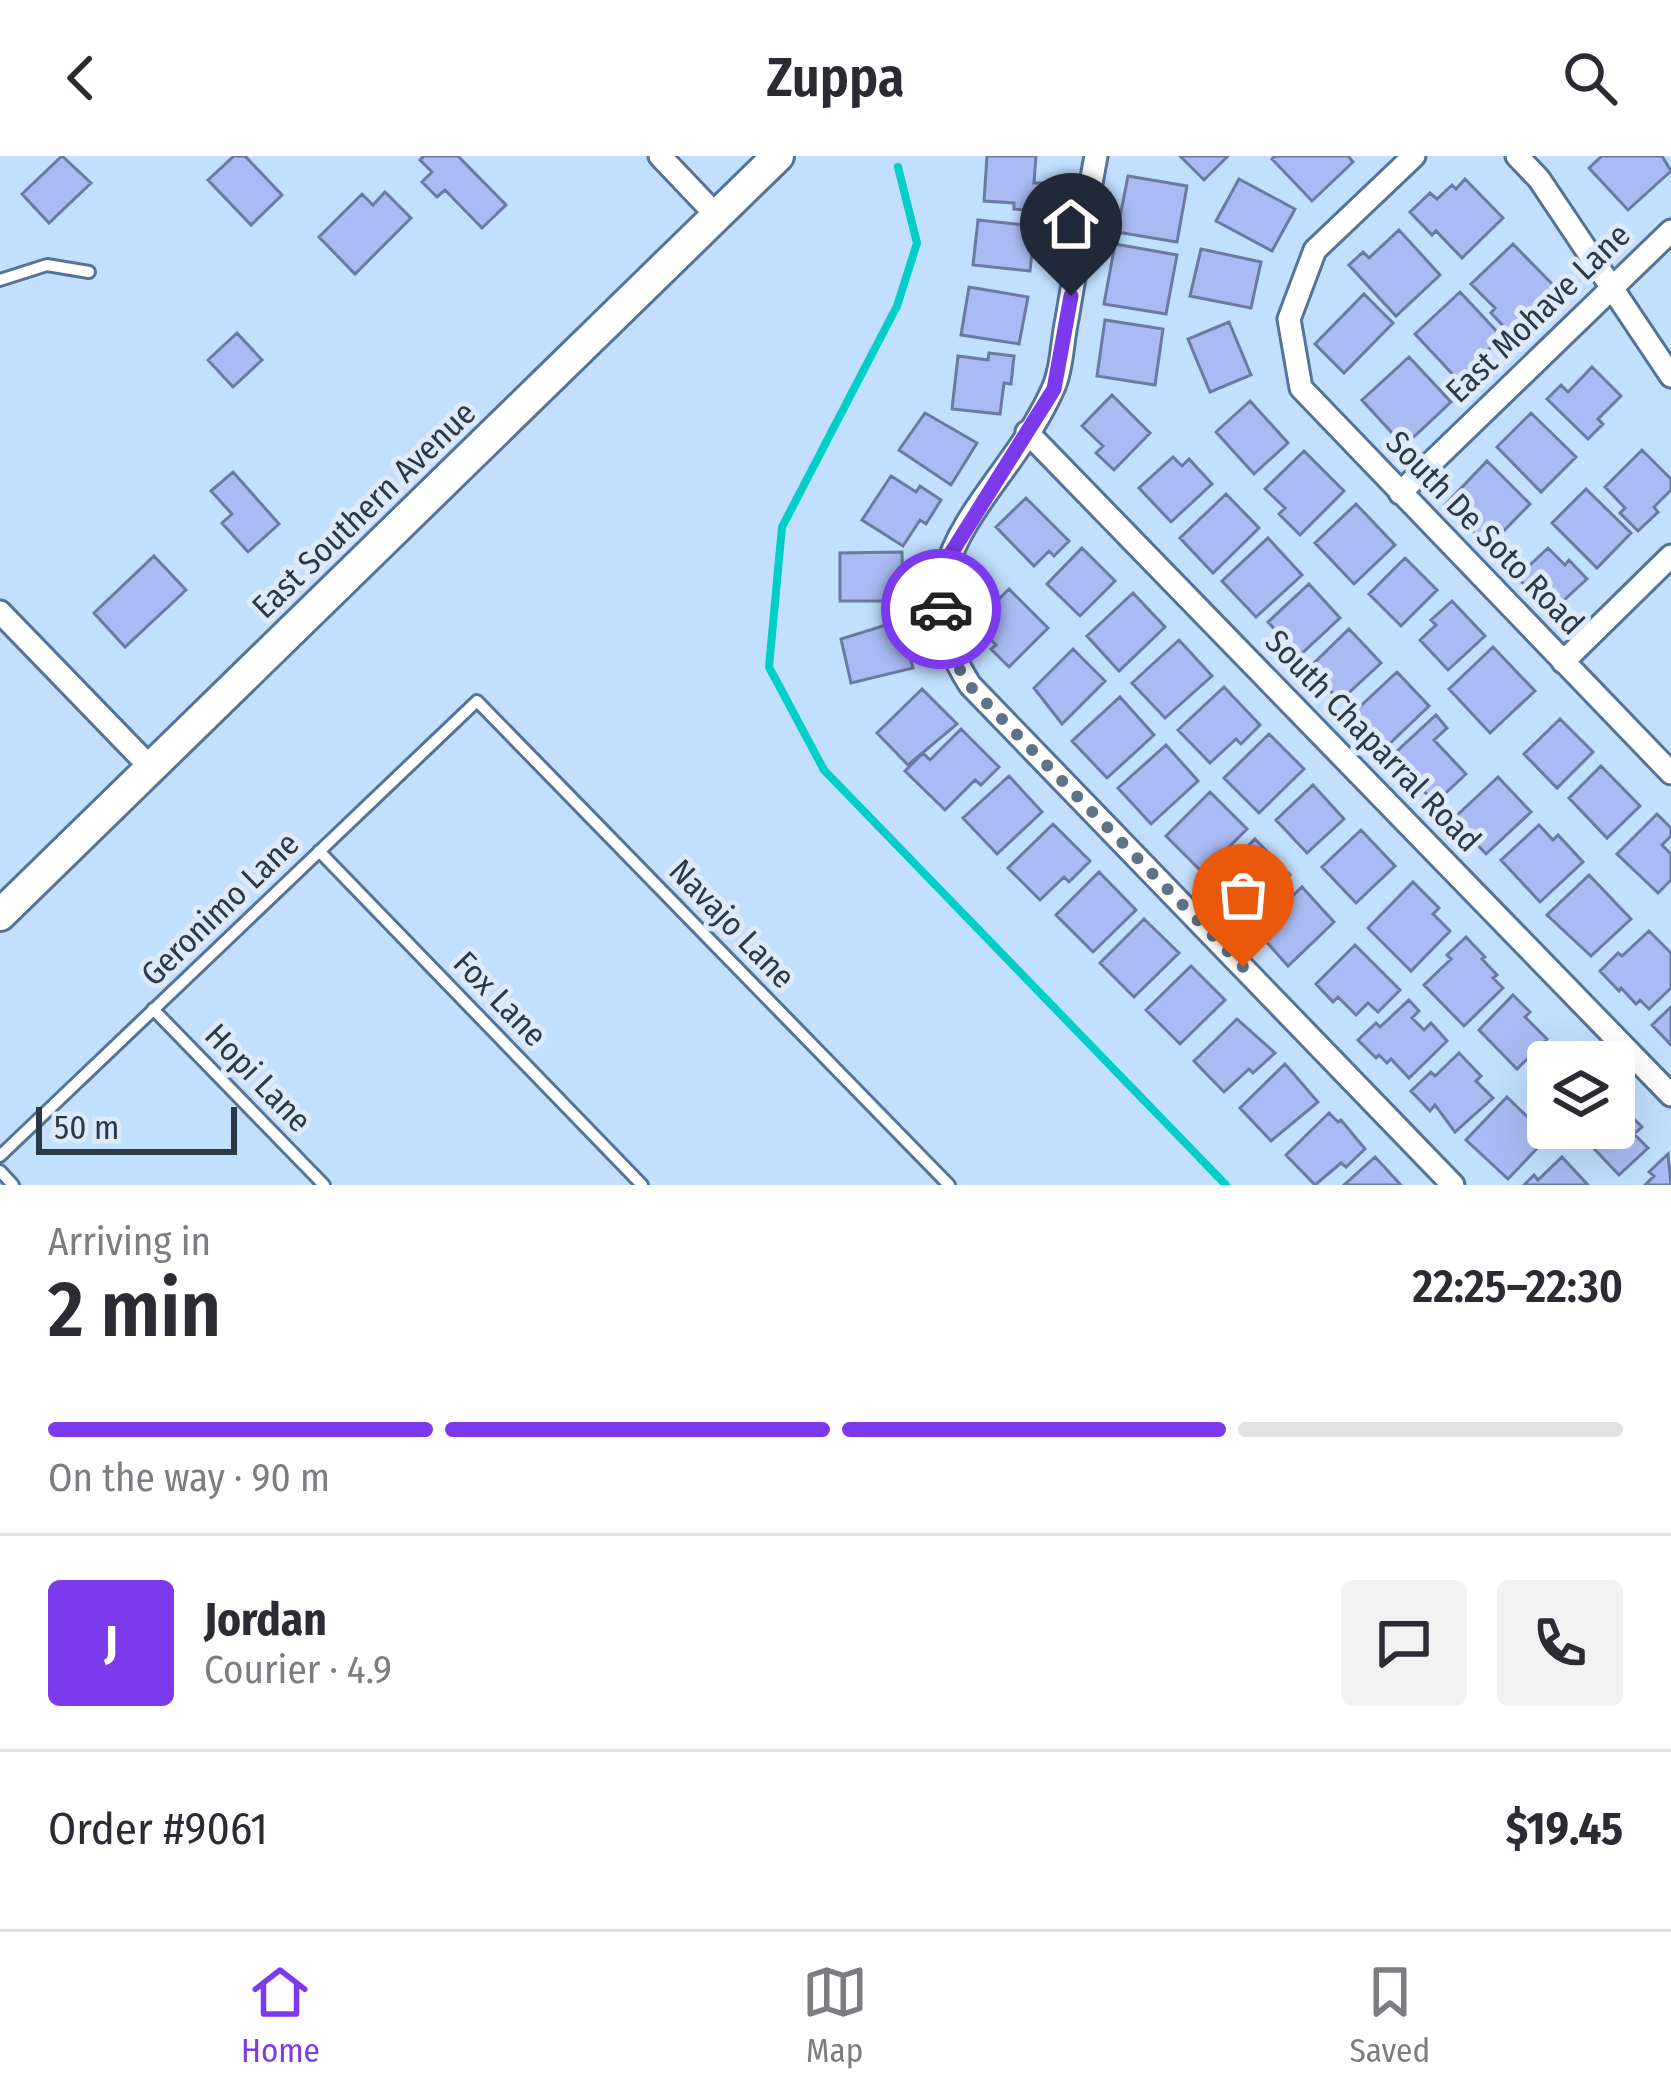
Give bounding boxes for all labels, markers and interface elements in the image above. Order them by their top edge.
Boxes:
icon: back [48,45,114,111]
icon: search [1557,45,1623,111]
text: Zuppa [766,46,905,110]
pin [1020,173,1122,296]
icon: home [1038,191,1104,257]
street label: East Mohave Lane [1438,215,1638,411]
street label: East Southern Avenue [244,393,484,627]
street label: South De Soto Road [1378,423,1592,643]
courier [881,549,1001,669]
icon: car [908,576,974,642]
street label: South Chaparral Road [1257,622,1489,860]
street label: Geronimo Lane [133,824,307,994]
pin [1192,844,1294,967]
street label: Navajo Lane [661,851,803,997]
icon: bag [1210,862,1276,928]
street label: Fox Lane [445,943,555,1055]
street label: Hopi Lane [197,1015,319,1141]
map controls [1527,1041,1635,1149]
button: layers [1527,1041,1635,1149]
scale bar [36,1101,237,1154]
text: 50 m [54,1108,119,1148]
text: Arriving in [48,1219,211,1265]
text: 22:25–22:30 [1413,1260,1623,1314]
text: 2 min [48,1263,221,1357]
text: On the way · 90 m [48,1455,330,1501]
button: chat [1341,1580,1467,1706]
button: phone [1497,1580,1623,1706]
text: Jordan [204,1593,327,1647]
text: J [104,1616,118,1670]
text: Courier · 4.9 [204,1647,392,1693]
text: Order #9061 [48,1802,268,1856]
text: $19.45 [1506,1802,1623,1856]
tab: Home [241,1959,320,2071]
tab: Map [802,1959,868,2071]
tab: Saved [1350,1959,1430,2071]

